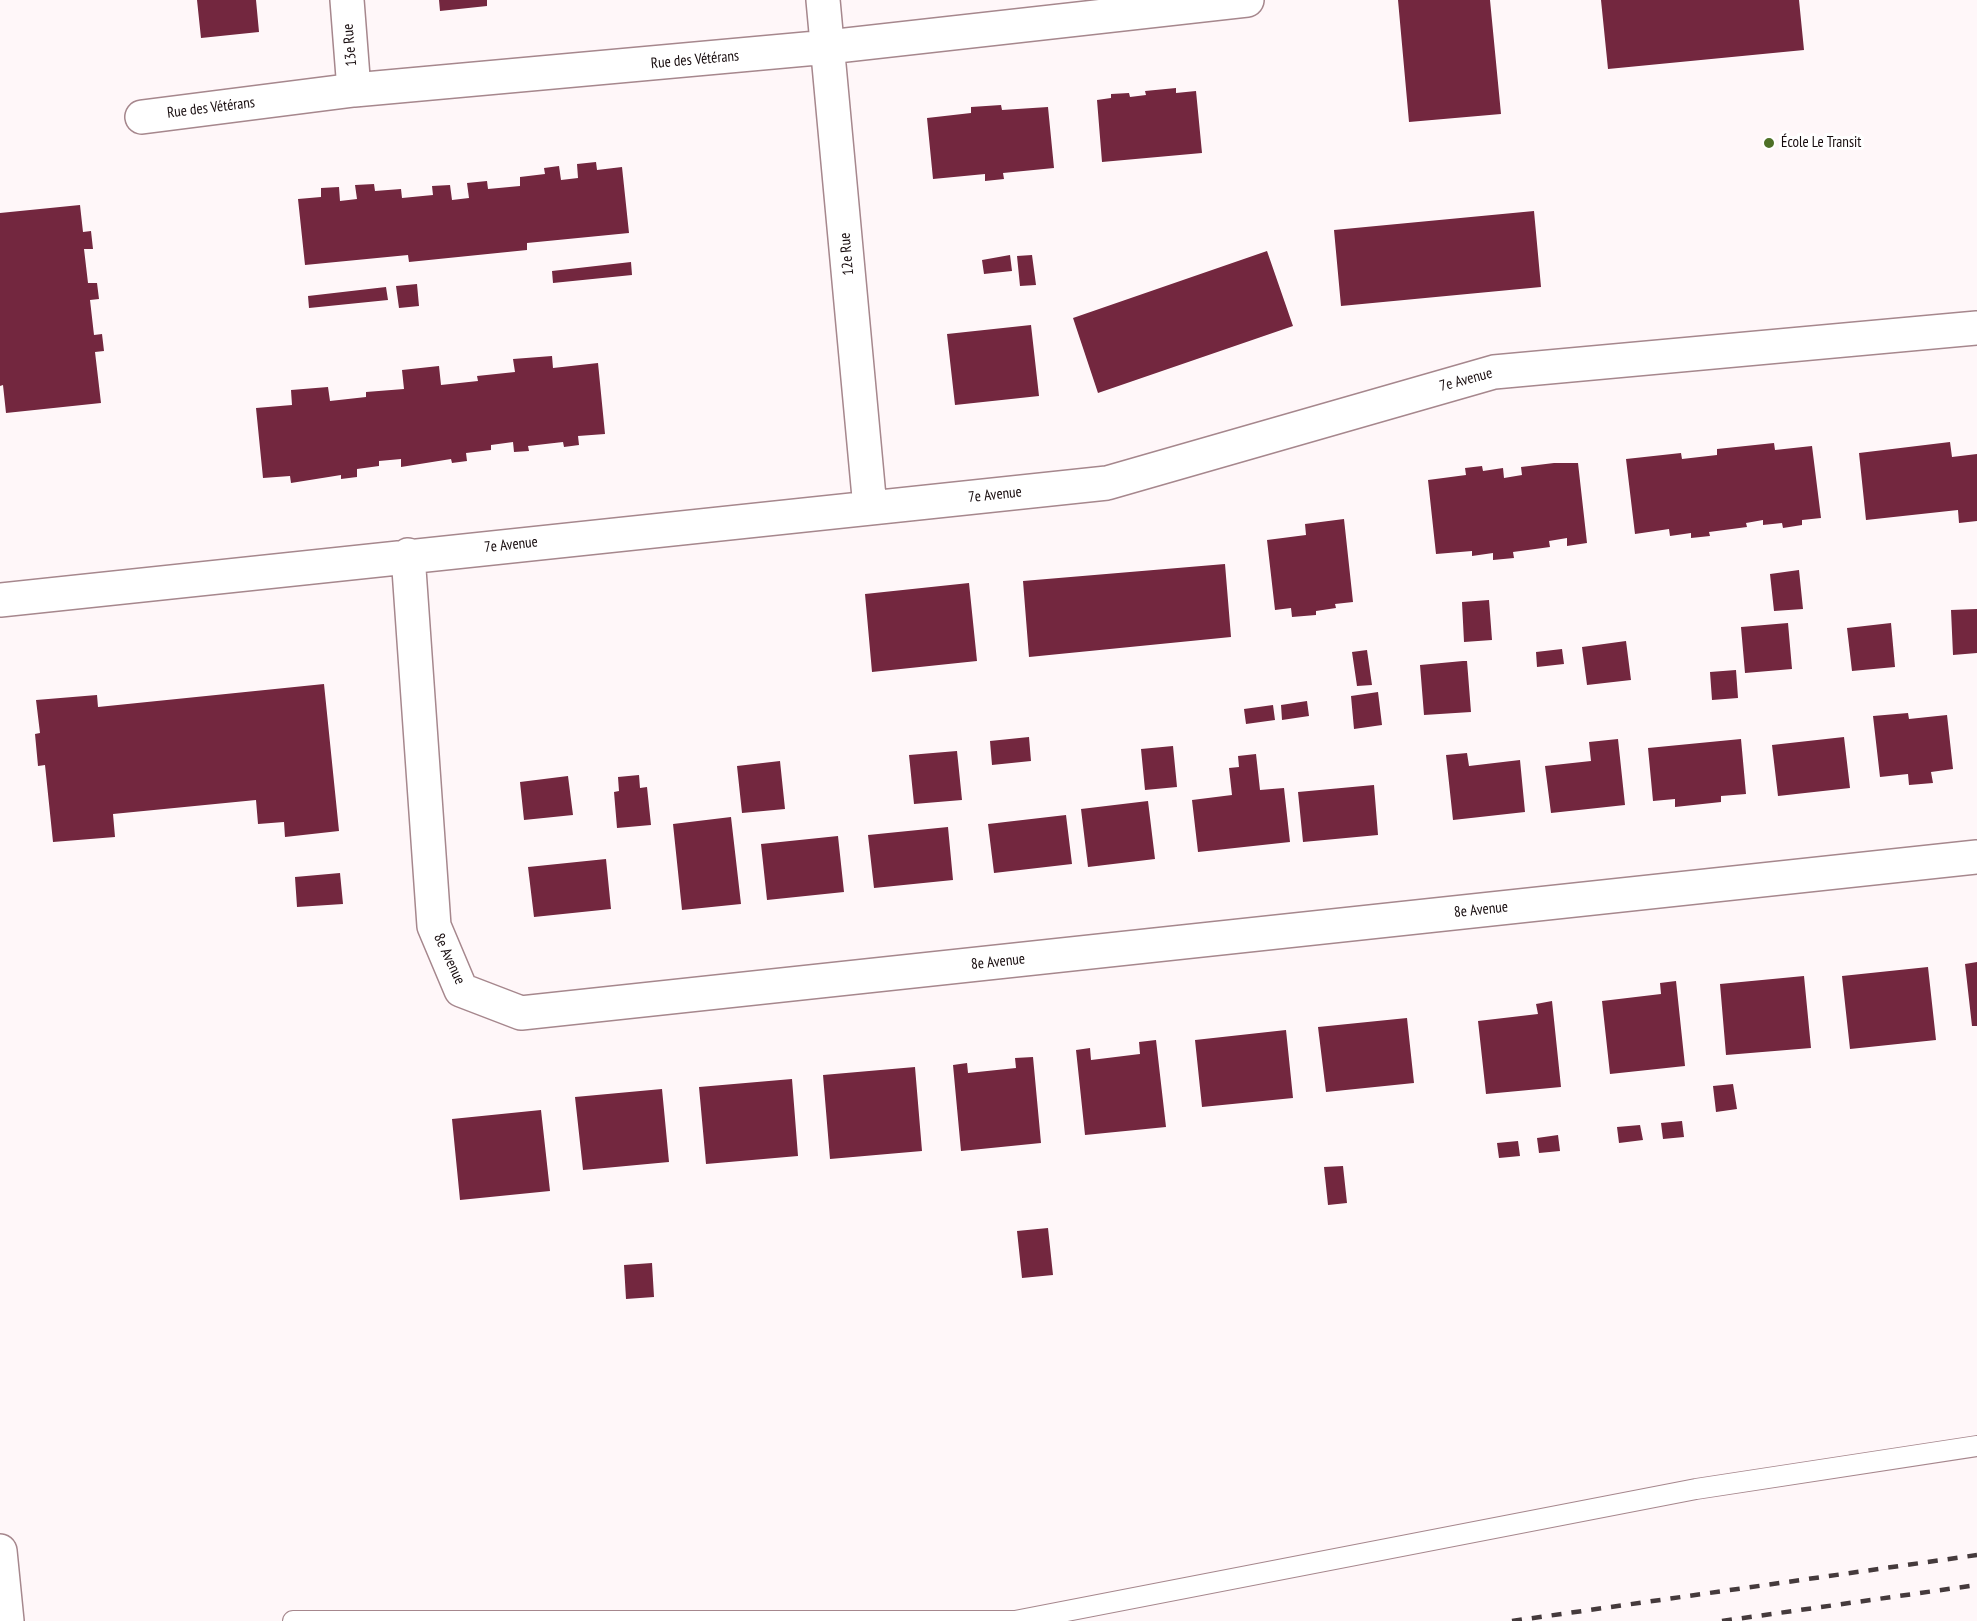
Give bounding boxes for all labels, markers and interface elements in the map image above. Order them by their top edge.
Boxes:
street label: 13e Rue [339,23,361,67]
street label: Rue des Vétérans [650,47,740,73]
street label: Rue des Vétérans [166,94,256,122]
place label: École Le Transit [1781,134,1861,152]
marker: École Le Transit [1762,136,1776,150]
street label: 12e Rue [836,232,858,276]
street label: 7e Avenue [1438,364,1494,396]
street label: 7e Avenue [967,483,1023,507]
street label: 7e Avenue [483,533,539,557]
street label: 8e Avenue [1453,898,1509,922]
street label: 8e Avenue [429,931,469,987]
street label: 8e Avenue [970,950,1026,974]

